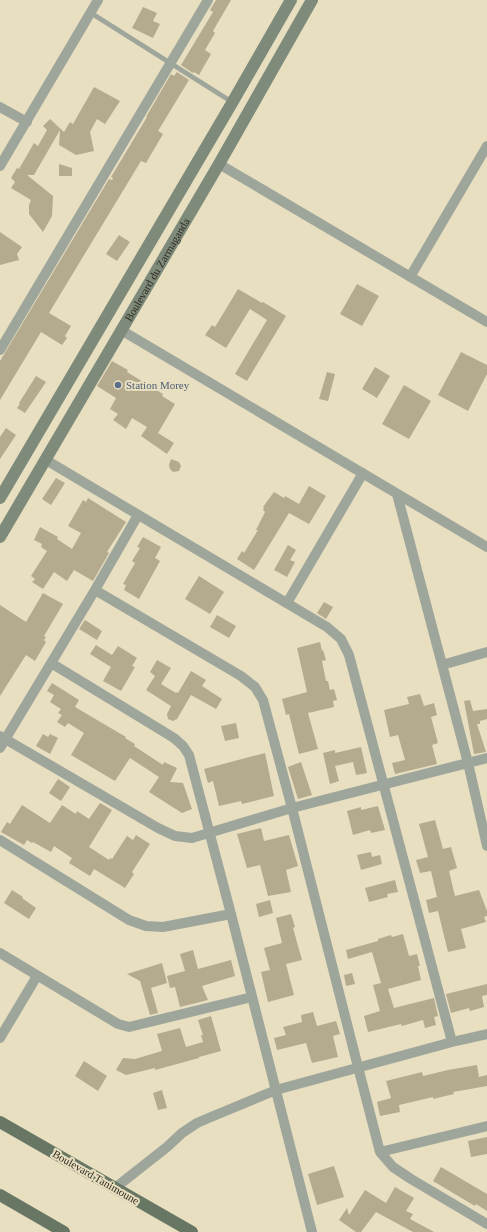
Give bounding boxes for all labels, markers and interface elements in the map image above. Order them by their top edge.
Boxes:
street label: Boulevard du Zarmaganda [122,216,192,323]
place label: Station Morey [126,379,190,391]
marker: Station Morey [113,380,123,390]
street label: Boulevard Tanimoune [51,1147,141,1207]

